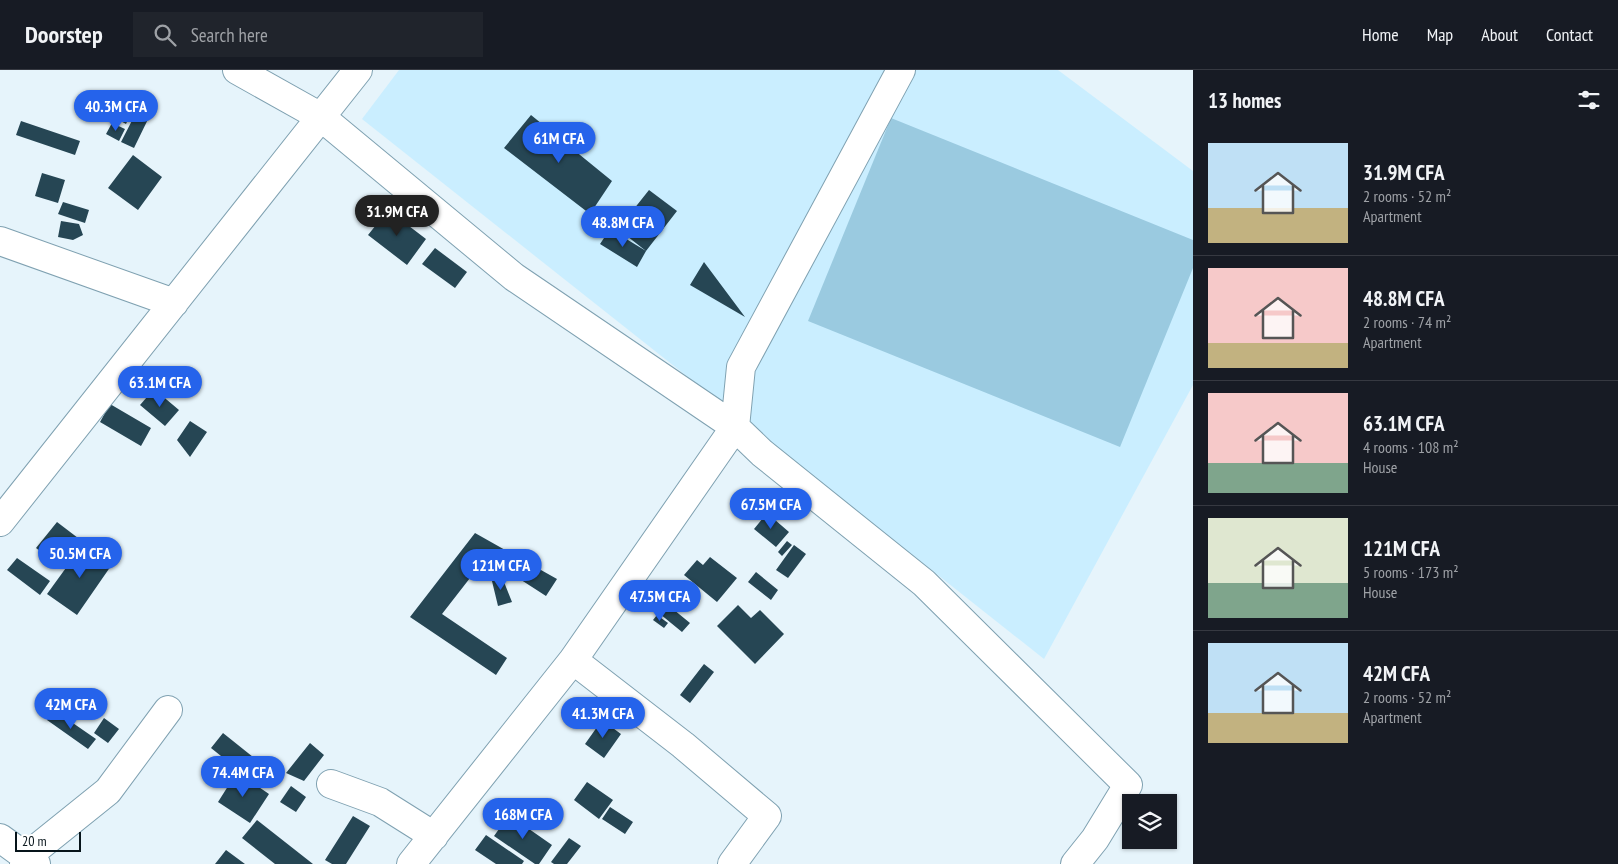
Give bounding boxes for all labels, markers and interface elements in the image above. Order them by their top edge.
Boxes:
search box [133,12,483,57]
text: Doorstep [25,19,103,50]
icon: search [151,21,179,49]
text: Search here [191,23,268,47]
text: Home [1362,23,1399,46]
text: Map [1427,23,1453,46]
text: About [1481,23,1518,46]
text: Contact [1546,23,1593,46]
icon: filters [1575,86,1603,114]
text: 13 homes [1208,87,1281,114]
pin: 40.3M CFA [59,90,173,132]
text: 40.3M CFA [85,96,147,116]
pin: 61M CFA [513,122,605,164]
text: 61M CFA [533,128,585,148]
text: 31.9M CFA [1363,159,1444,186]
icon: home [1248,163,1308,223]
text: 2 rooms · 52 m² [1363,186,1451,206]
pin: 31.9M CFA [340,194,454,237]
text: 31.9M CFA [366,201,428,221]
pin: 48.8M CFA [566,206,680,248]
text: Apartment [1363,206,1422,226]
text: 48.8M CFA [592,212,654,232]
text: 48.8M CFA [1363,285,1444,312]
icon: home [1248,288,1308,348]
text: 2 rooms · 74 m² [1363,312,1451,332]
text: Apartment [1363,332,1422,352]
pin: 63.1M CFA [103,366,217,408]
text: 63.1M CFA [129,372,191,392]
text: 63.1M CFA [1363,410,1444,437]
icon: home [1248,413,1308,473]
text: 4 rooms · 108 m² [1363,437,1459,457]
text: House [1363,457,1397,477]
pin: 67.5M CFA [714,488,828,530]
text: 67.5M CFA [741,494,801,514]
text: 121M CFA [1363,535,1440,562]
pin: 50.5M CFA [23,536,137,579]
icon: home [1248,538,1308,598]
text: 50.5M CFA [49,543,111,563]
pin: 121M CFA [449,548,553,591]
text: 121M CFA [472,555,530,575]
text: 5 rooms · 173 m² [1363,562,1459,582]
pin: 47.5M CFA [603,580,717,622]
text: House [1363,582,1397,602]
text: 47.5M CFA [630,586,690,606]
text: 42M CFA [1363,660,1430,687]
icon: home [1248,663,1308,723]
text: 2 rooms · 52 m² [1363,687,1451,707]
pin: 42M CFA [25,688,117,730]
text: 42M CFA [45,694,97,714]
pin: 41.3M CFA [546,696,660,739]
text: 41.3M CFA [572,703,634,723]
text: Apartment [1363,707,1422,727]
pin: 74.4M CFA [186,756,300,798]
text: 74.4M CFA [212,762,274,782]
map controls [1122,794,1177,849]
button: layers [1122,794,1177,849]
pin: 168M CFA [471,798,575,840]
text: 168M CFA [494,804,552,824]
scale bar [15,829,81,852]
text: 20 m [22,832,47,850]

